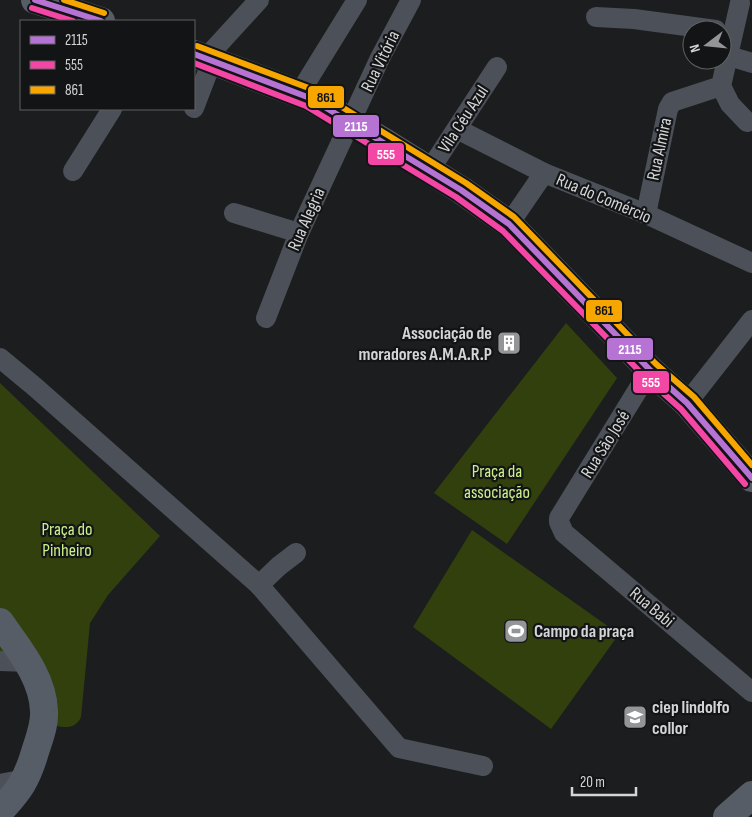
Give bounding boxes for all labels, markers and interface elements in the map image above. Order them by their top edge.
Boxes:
legend [20,20,195,110]
north arrow [682,20,732,70]
street label: Rua Vitória [357,27,404,95]
text: 2115 [65,31,88,50]
text: N [686,43,704,54]
text: 555 [65,56,83,75]
text: 861 [65,81,84,100]
street label: Vila Céu Azul [434,82,493,157]
line badge: 861 [307,85,345,109]
text: 861 [317,89,336,106]
line badge: 2115 [332,114,380,138]
street label: Rua Almira [643,116,676,182]
text: 2115 [344,118,368,135]
line badge: 555 [367,142,405,166]
text: 555 [377,146,395,163]
street label: Rua do Comércio [553,169,654,228]
street label: Rua Alegria [283,184,330,254]
line badge: 861 [585,299,623,323]
text: 861 [595,302,614,319]
place label: Associação de moradores A.M.A.R.P [358,323,492,365]
building icon: Associação de moradores A.M.A.R.P [496,330,522,356]
line badge: 2115 [606,337,654,361]
text: 2115 [618,341,642,358]
line badge: 555 [632,370,670,394]
text: 555 [642,374,660,391]
street label: Rua São José [577,407,634,482]
park label: Praça da associação [464,461,530,503]
park label: Praça do Pinheiro [41,519,93,561]
street label: Rua Babi [625,583,678,632]
sports icon: Campo da praça [503,618,529,644]
place label: Campo da praça [534,621,634,642]
place label: ciep lindolfo collor [652,697,730,739]
school or university icon: ciep lindolfo collor [622,704,648,730]
scale bar [572,764,636,796]
text: 20 m [580,773,605,792]

